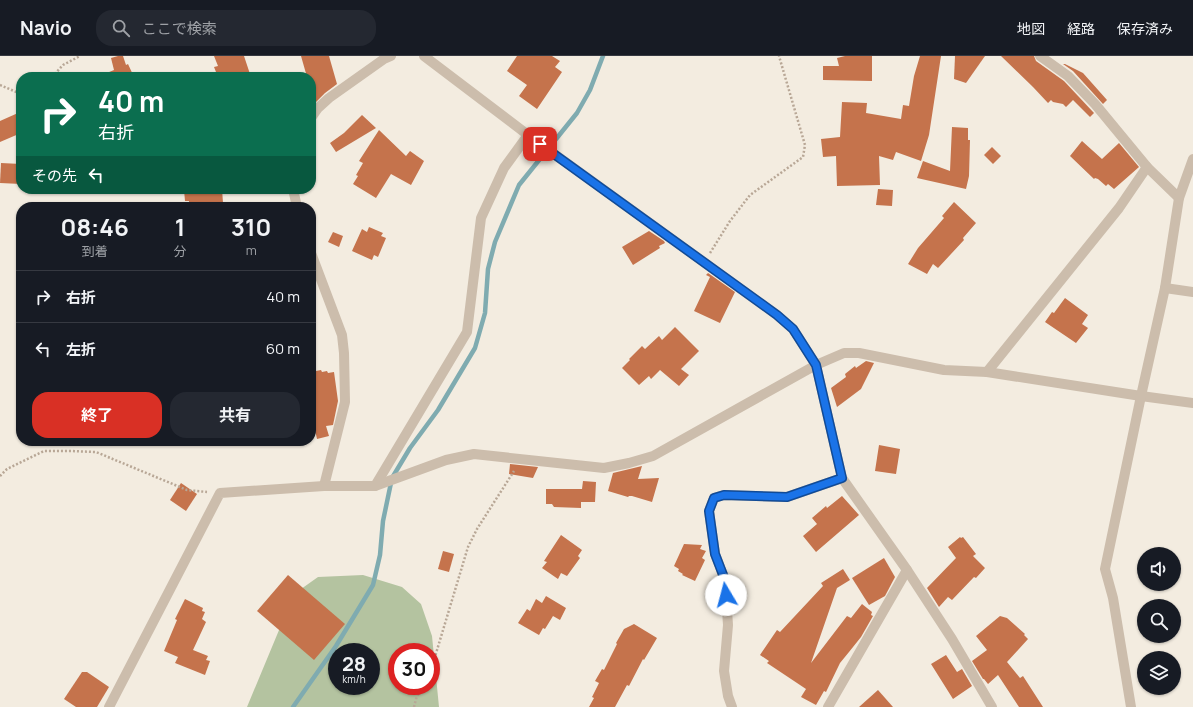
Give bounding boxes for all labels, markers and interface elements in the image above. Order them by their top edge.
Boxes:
search box [96,10,376,46]
text: Navio [20,15,72,41]
icon: search [110,17,132,39]
text: ここで検索 [142,18,217,39]
text: 地図 [1017,19,1045,38]
text: 経路 [1067,19,1095,38]
text: 保存済み [1117,19,1173,38]
text: 40 m [98,82,164,120]
icon: right [32,88,84,140]
text: 右折 [98,120,134,144]
pin [523,127,557,161]
icon: arrive [529,133,551,155]
icon: left [85,164,107,186]
text: その先 [32,165,77,186]
text: 08:46 [61,210,129,243]
text: 1 [175,210,185,243]
text: 310 [231,210,271,243]
text: m [246,241,257,259]
text: 到着 [82,242,108,260]
text: 分 [173,242,186,260]
icon: right [32,286,54,308]
text: 40 m [266,286,300,307]
text: 右折 [66,287,96,308]
icon: left [32,338,54,360]
text: 60 m [266,338,300,359]
text: 左折 [66,339,96,360]
button: 終了 [32,392,162,438]
button: 共有 [170,392,300,438]
map controls [1137,547,1181,695]
button: sound [1137,547,1181,591]
position arrow [705,574,747,616]
button: search [1137,599,1181,643]
speed limit sign: 30 [388,643,440,695]
text: 28 [342,650,366,677]
button: layers [1137,651,1181,695]
text: km/h [342,672,366,686]

